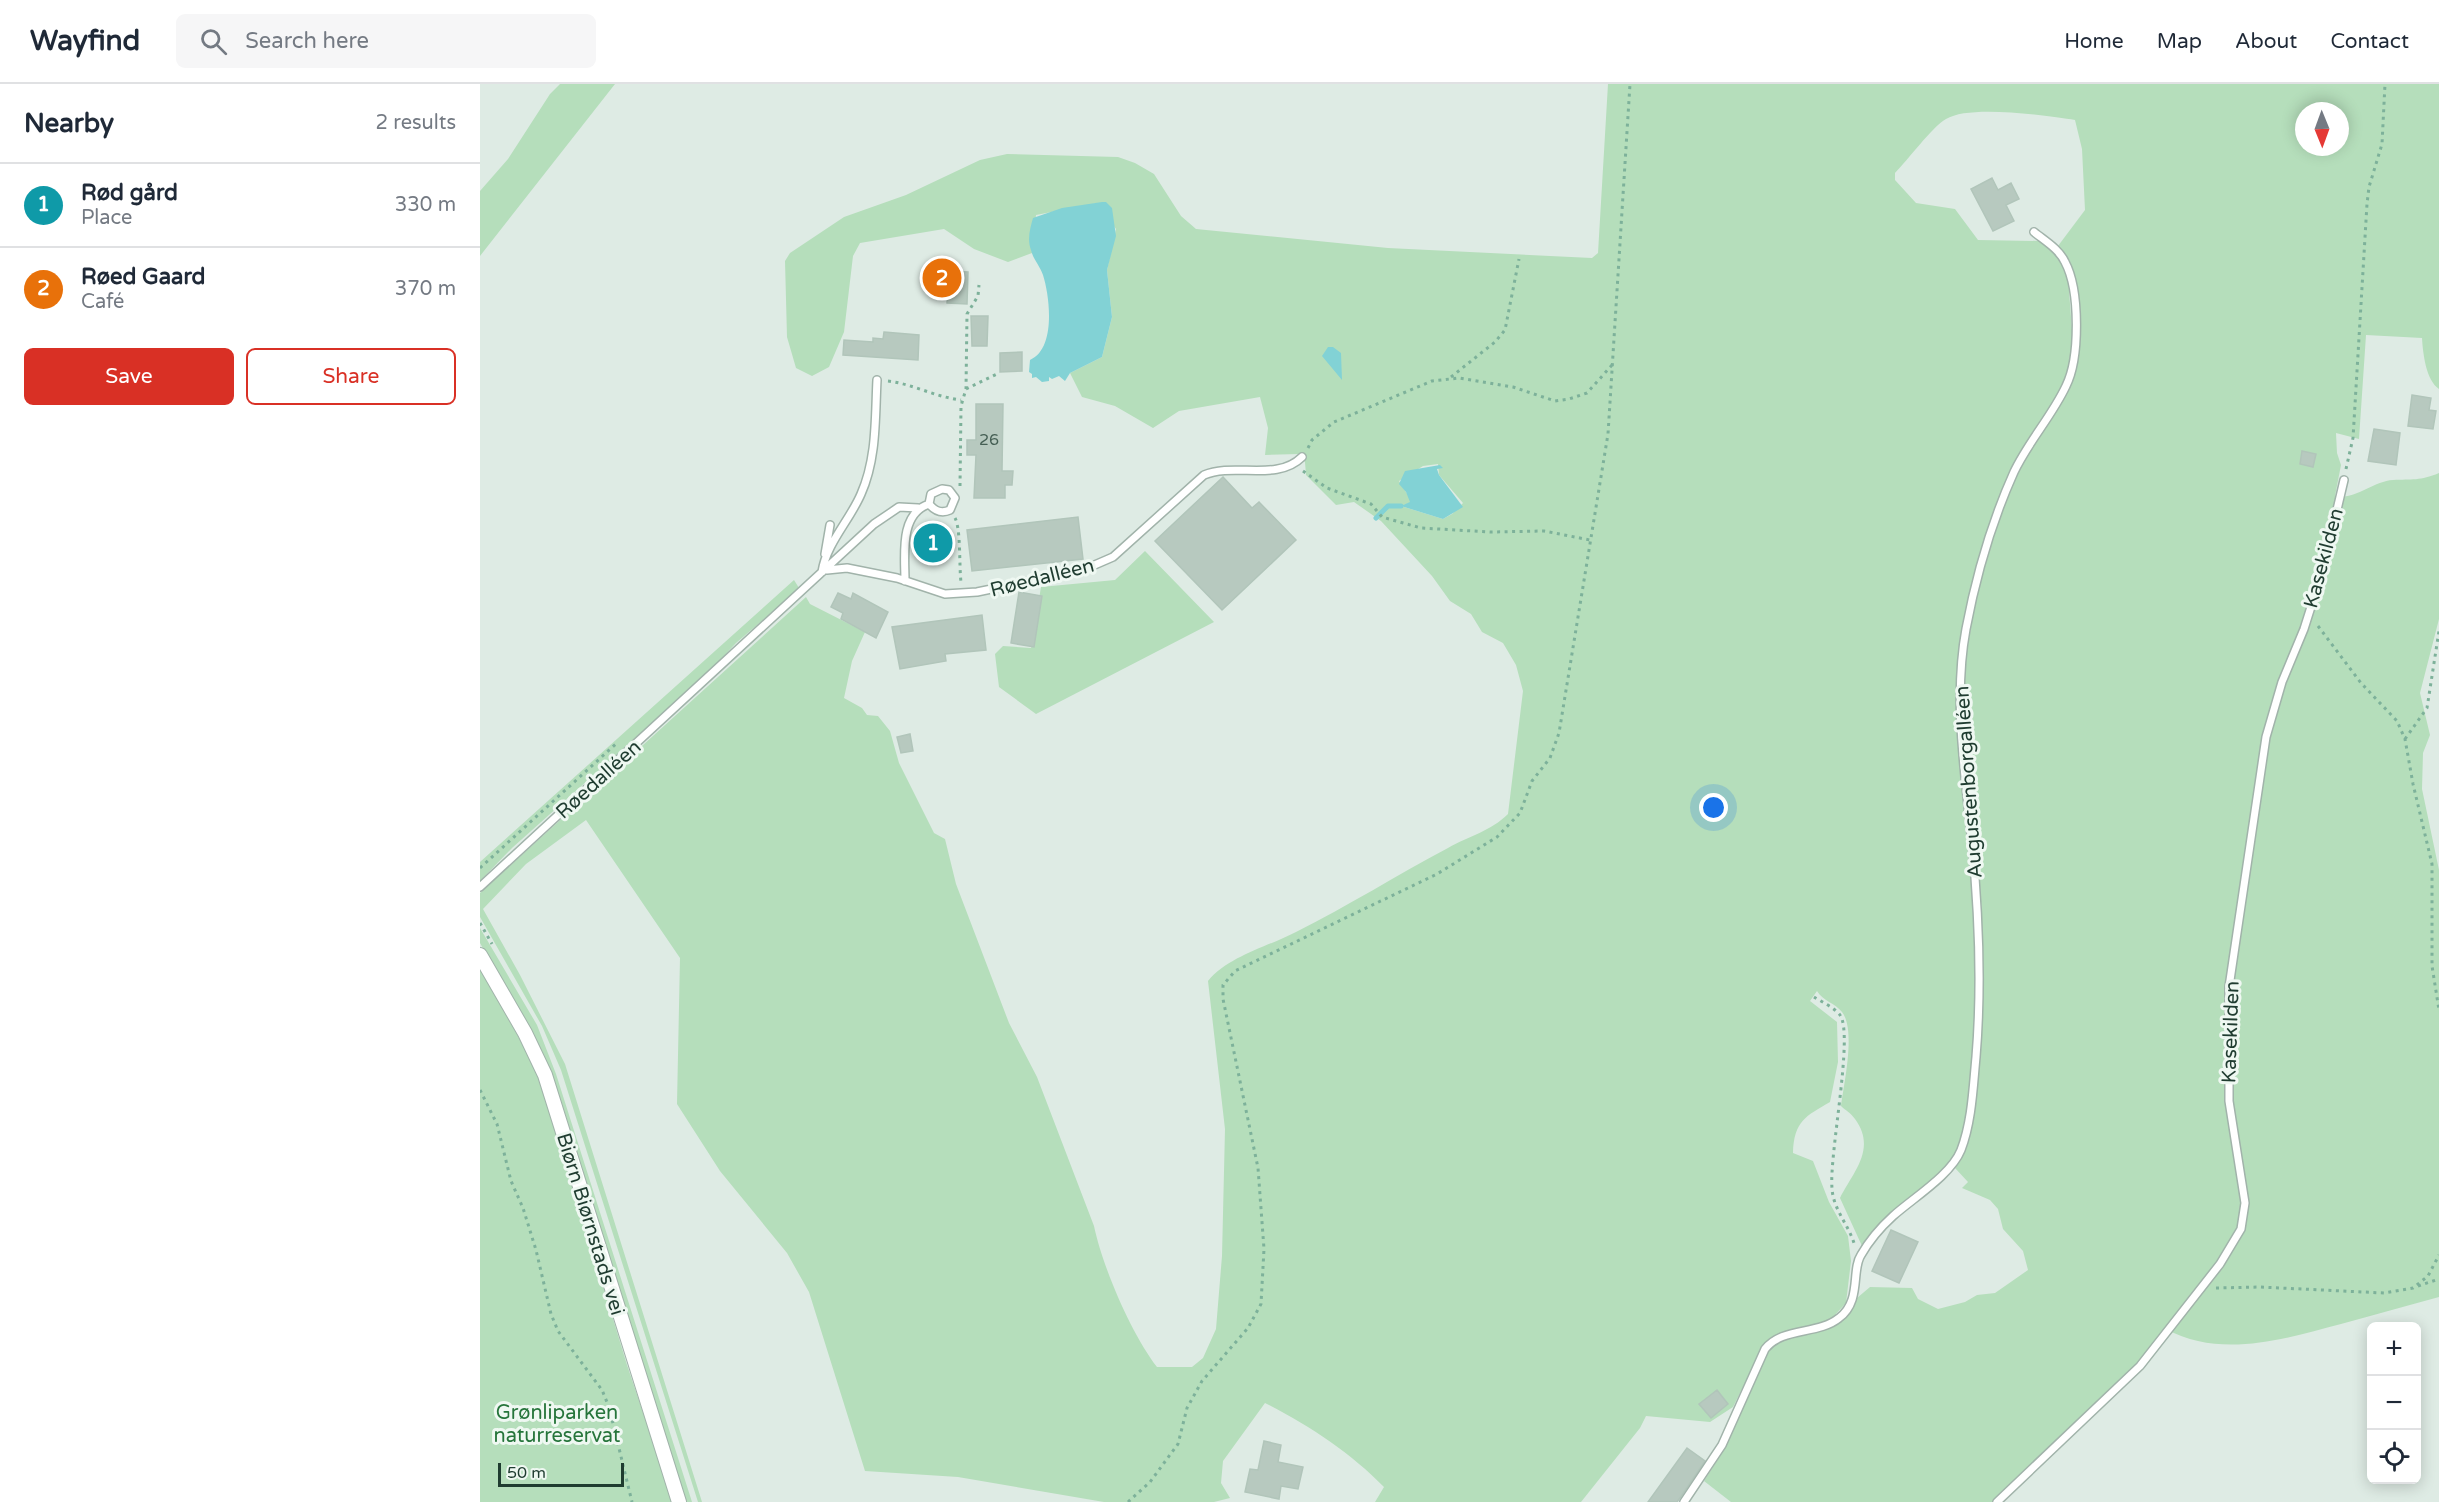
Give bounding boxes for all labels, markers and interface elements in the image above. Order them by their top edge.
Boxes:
search box [176,14,596,68]
text: Wayfind [30,24,140,58]
icon: search [197,25,230,58]
text: Search here [245,28,369,54]
text: Home [2064,29,2124,54]
text: Map [2157,29,2202,54]
text: About [2235,29,2297,54]
text: Contact [2330,29,2409,54]
north arrow [2295,102,2349,156]
text: Nearby [24,108,114,139]
text: 2 results [376,111,456,135]
text: Rød gård [81,180,178,206]
text: 1 [37,193,50,217]
text: 330 m [395,193,456,217]
text: Place [81,206,132,230]
pin: 2 [922,256,962,300]
text: Røed Gaard [81,264,205,290]
text: 2 [37,277,50,301]
text: 370 m [395,277,456,301]
text: Café [81,290,124,314]
button: Save [24,348,234,405]
button: Share [246,348,456,405]
house number: 26 [979,430,999,450]
street label: Kasekilden [2299,506,2349,611]
pin: 1 [914,520,952,566]
street label: Røedalléen [988,553,1097,602]
street label: Augustenborgalléen [1950,685,1988,879]
street label: Røedalléen [551,735,646,824]
your location [1699,793,1728,822]
street label: Kasekilden [2217,980,2245,1084]
street label: Biørn Biørnstads vei [551,1130,629,1318]
map controls [2367,1322,2421,1484]
button: + [2367,1322,2421,1376]
button: − [2367,1376,2421,1430]
park label: Grønliparken naturreservat [493,1401,621,1448]
button: locate [2367,1430,2421,1484]
scale bar [498,1460,624,1488]
text: 50 m [507,1463,546,1483]

